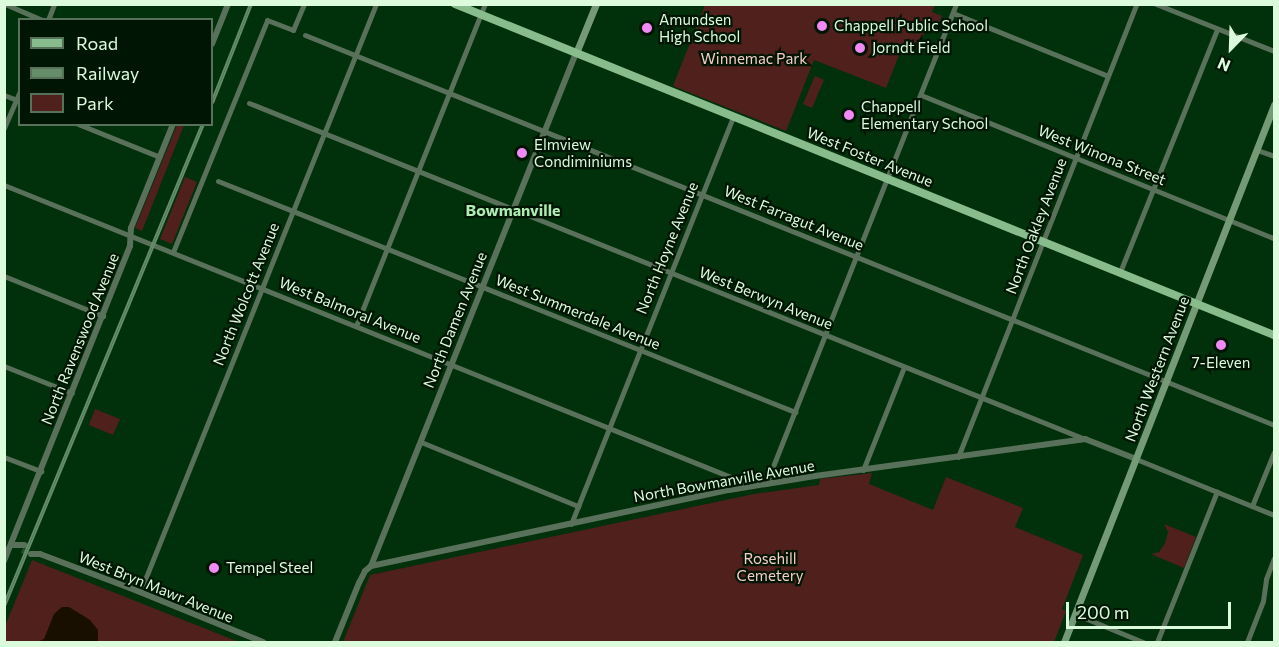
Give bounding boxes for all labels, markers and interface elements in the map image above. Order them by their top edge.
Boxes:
place label: Amundsen High School [659,10,740,45]
place label: Chappell Public School [834,17,988,35]
legend [18,18,213,126]
north arrow [1201,18,1261,78]
marker: Chappell Public School [815,19,829,33]
marker: Amundsen High School [640,21,654,35]
text: Road [76,32,118,54]
place label: Jorndt Field [872,39,950,57]
marker: Jorndt Field [853,41,867,55]
park label: Winnemac Park [701,50,807,68]
text: N [1215,54,1233,76]
text: Railway [76,62,139,84]
text: Park [76,92,114,114]
place label: Chappell Elementary School [861,97,988,132]
marker: Chappell Elementary School [842,108,856,122]
street label: West Winona Street [1035,121,1169,189]
street label: West Foster Avenue [804,123,936,191]
place label: Elmview Condiminiums [534,135,632,170]
marker: Elmview Condiminiums [515,146,529,160]
street label: North Oakley Avenue [1002,155,1070,297]
street label: North Hoyne Avenue [632,179,702,317]
street label: West Farragut Avenue [721,182,867,254]
district label: Bowmanville [466,200,560,220]
street label: North Wolcott Avenue [209,220,283,368]
street label: North Damen Avenue [419,249,491,391]
street label: North Ravenswood Avenue [37,251,123,427]
street label: West Berwyn Avenue [696,263,836,333]
street label: West Summerdale Avenue [493,271,663,353]
street label: West Balmoral Avenue [276,273,424,347]
street label: North Western Avenue [1121,294,1193,444]
marker: 7-Eleven [1214,338,1228,352]
place label: 7-Eleven [1192,354,1250,372]
street label: North Bowmanville Avenue [632,456,816,506]
street label: West Bryn Mawr Avenue [76,548,236,626]
park label: Rosehill Cemetery [737,549,803,584]
place label: Tempel Steel [226,559,313,577]
marker: Tempel Steel [207,561,221,575]
scale bar [1069,590,1234,628]
text: 200 m [1077,601,1130,623]

